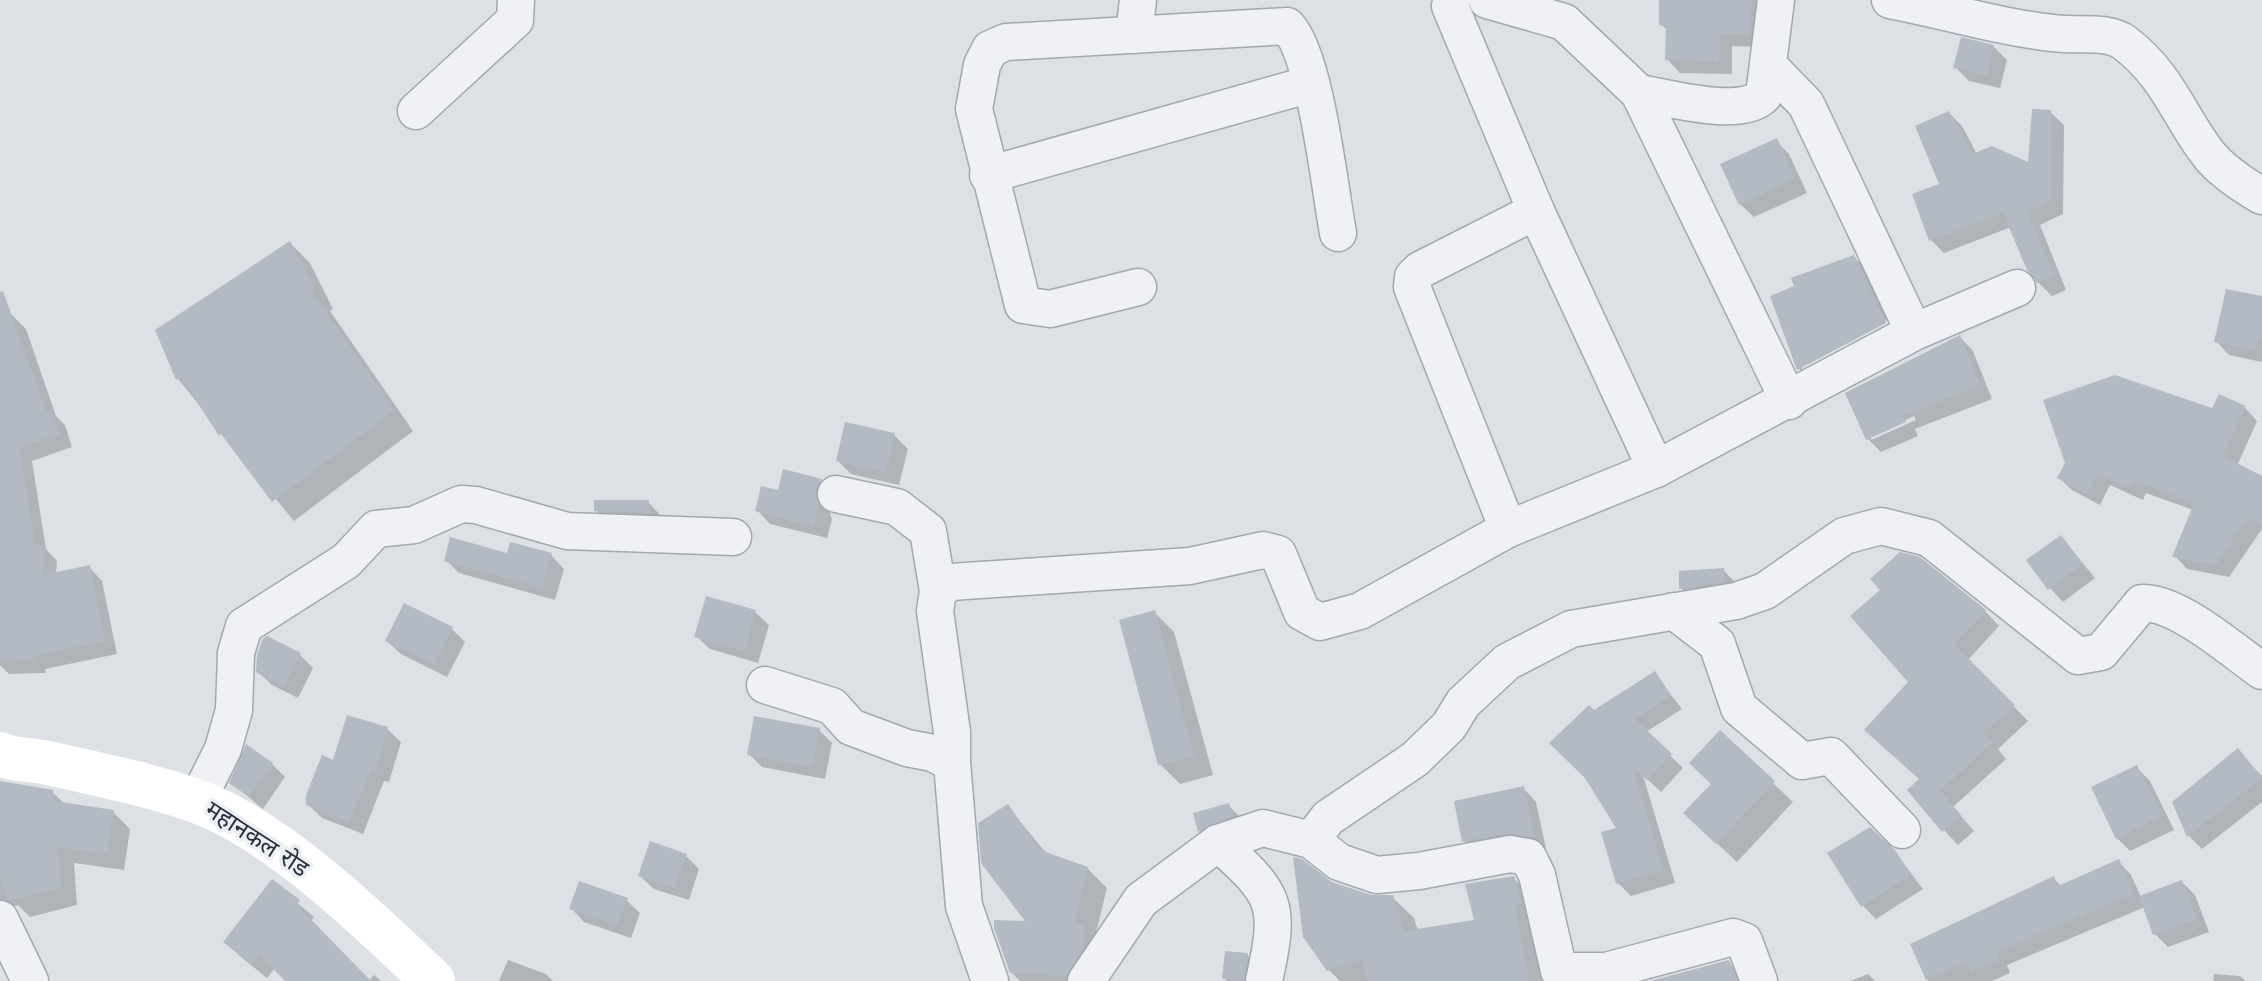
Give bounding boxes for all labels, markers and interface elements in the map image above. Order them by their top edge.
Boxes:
street label: महानकल रोड [199,792,317,886]

